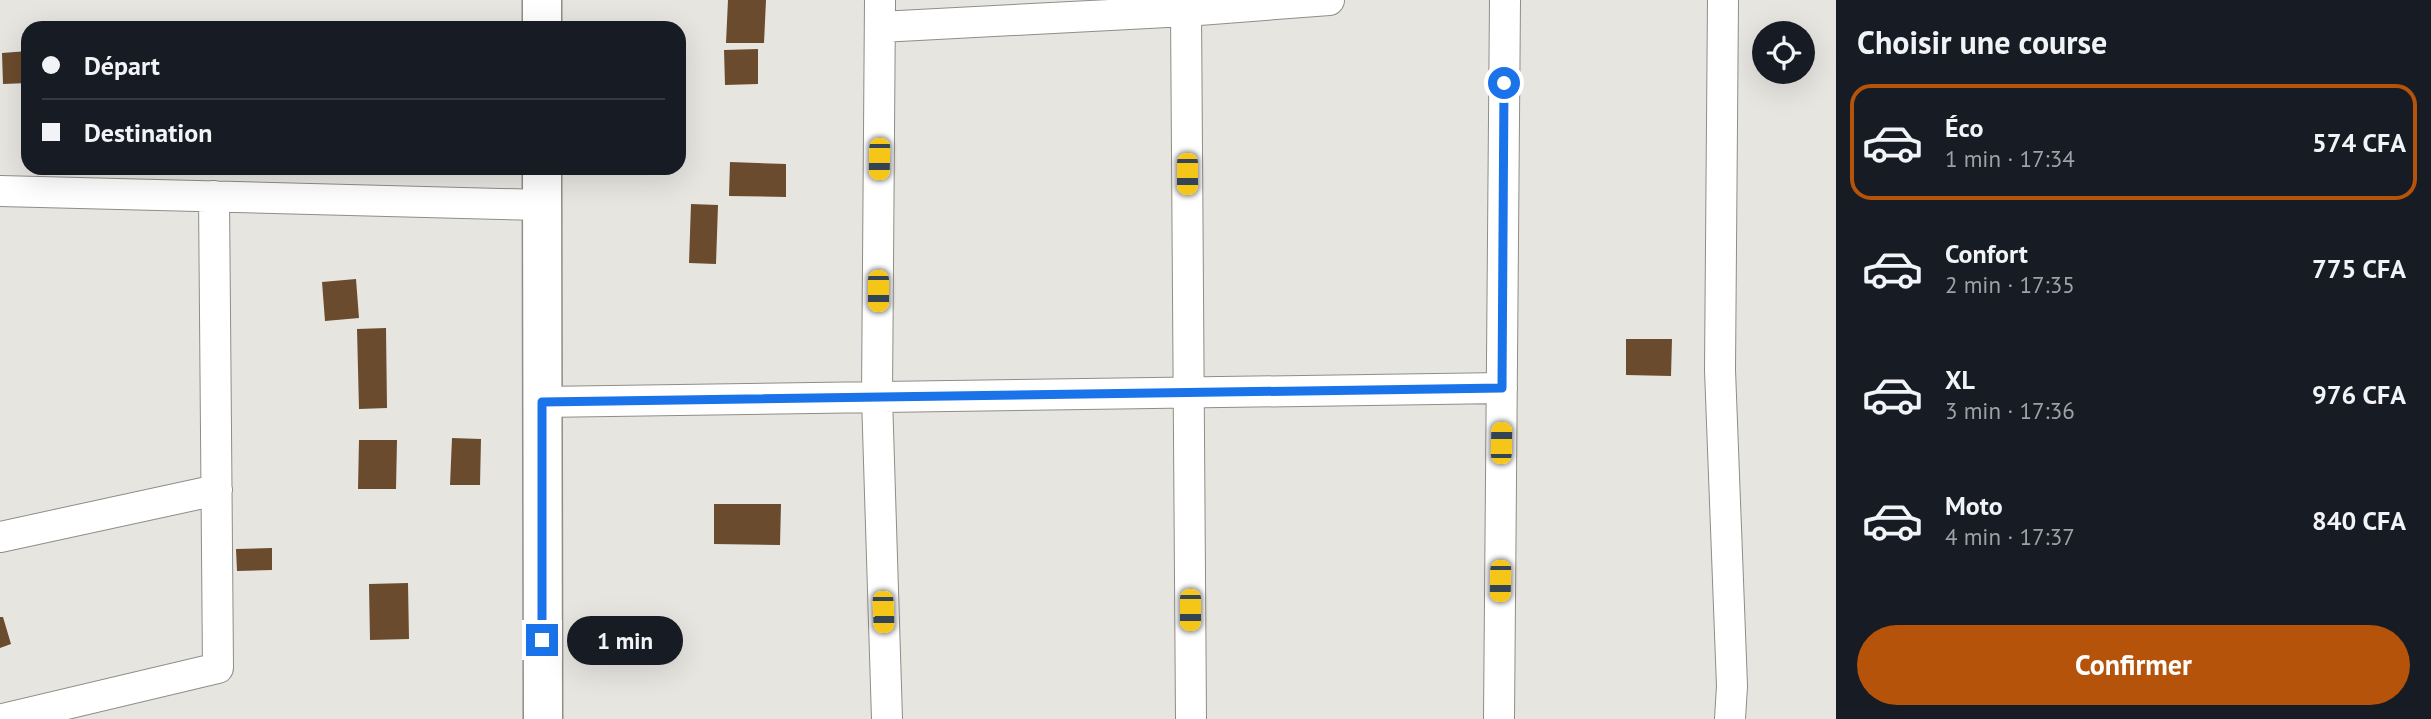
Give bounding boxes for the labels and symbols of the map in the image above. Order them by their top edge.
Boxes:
route start [1488,67,1520,99]
car [869,138,890,180]
car [1177,153,1198,195]
car [868,270,889,312]
car [1491,422,1512,464]
car [1490,560,1511,602]
car [1180,589,1201,631]
car [872,591,895,633]
callout: 1 min [566,616,682,664]
route end [526,624,558,656]

